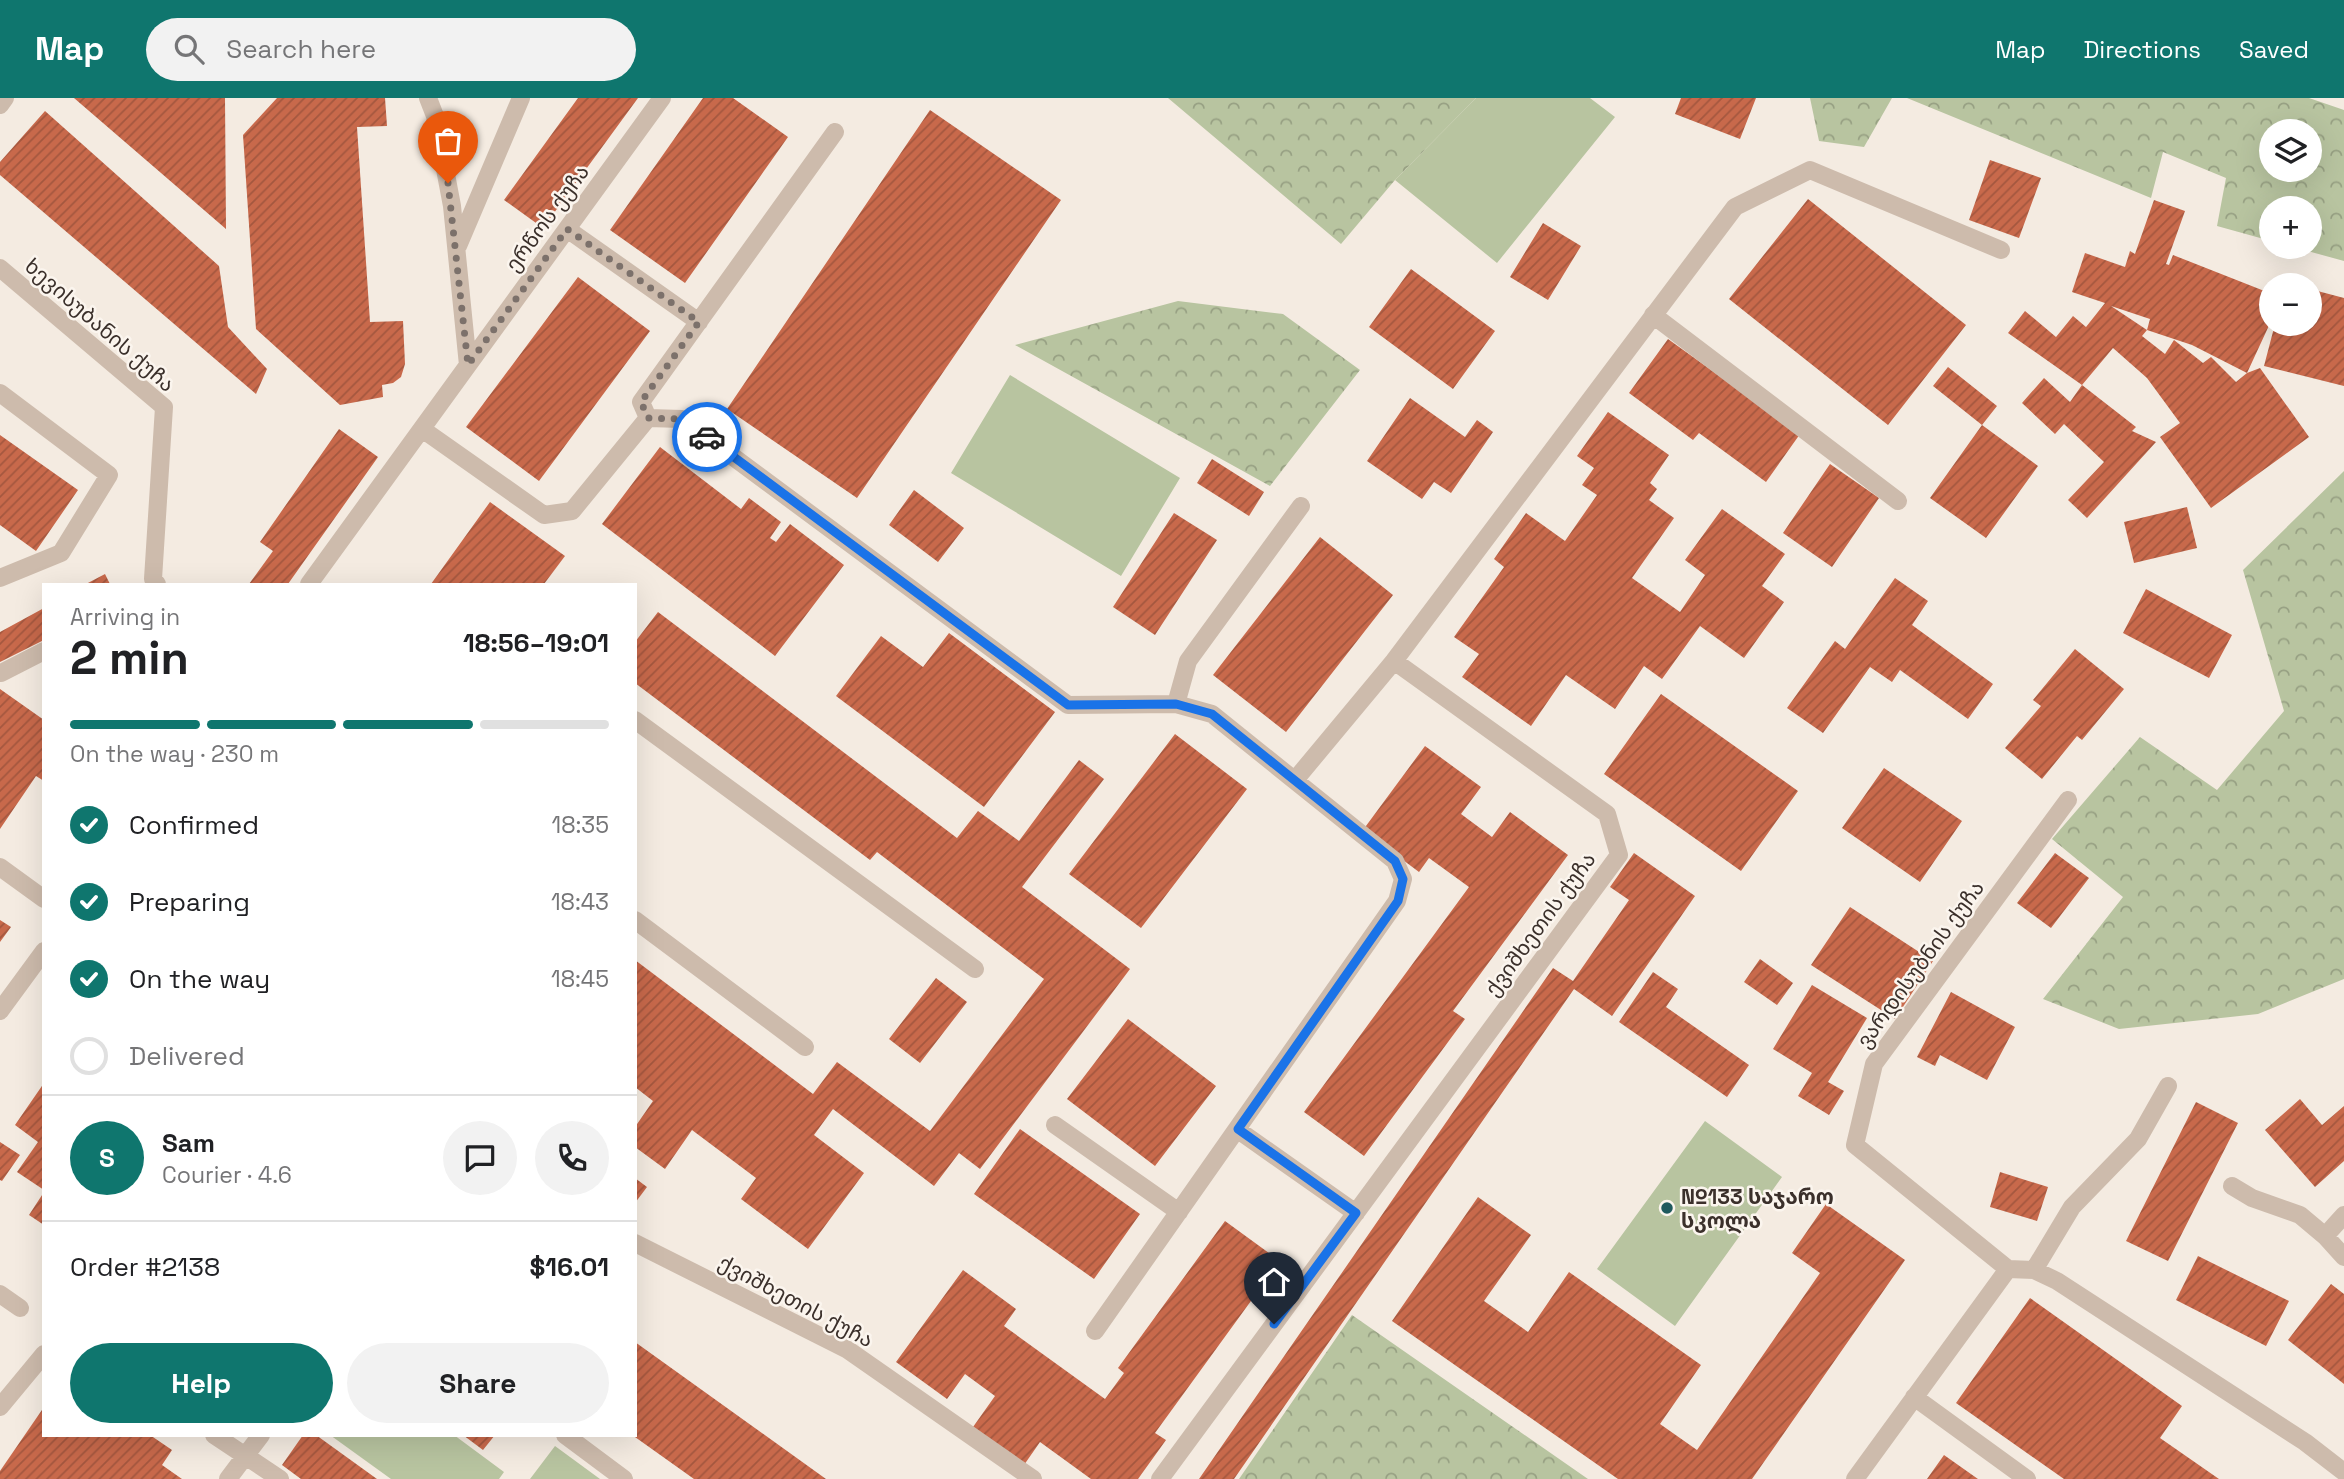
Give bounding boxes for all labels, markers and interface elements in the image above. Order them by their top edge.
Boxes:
search box [146,18,636,81]
text: Map [35,28,104,70]
icon: search [170,30,208,68]
text: Search here [226,32,376,66]
text: Map [1995,34,2045,65]
text: Directions [2083,34,2201,65]
text: Saved [2239,34,2309,65]
pin [418,111,478,183]
map controls [2259,119,2322,336]
button: layers [2259,119,2322,182]
icon: bag [429,122,467,160]
street label: ერწოს ქუჩა [499,159,595,277]
button: + [2259,196,2322,259]
street label: ხევისუბანის ქუჩა [19,252,181,398]
button: − [2259,273,2322,336]
courier [672,402,742,472]
icon: car [688,418,726,456]
text: Arriving in [70,602,180,632]
text: 18:56–19:01 [463,626,609,660]
text: 2 min [70,629,189,687]
text: On the way · 230 m [70,739,279,769]
icon: check [70,806,108,844]
text: Confirmed [129,808,259,842]
text: 18:35 [552,810,609,840]
street label: ქვიშხეთის ქუჩა [1479,847,1601,1001]
street label: ვარდისუბნის ქუჩა [1850,875,1990,1053]
icon: check [70,883,108,921]
text: Preparing [129,885,250,919]
text: 18:43 [551,887,609,917]
icon: check [70,960,108,998]
text: On the way [129,962,270,996]
text: 18:45 [551,964,609,994]
text: Delivered [129,1039,245,1073]
button: chat [443,1121,517,1195]
button: phone [535,1121,609,1195]
text: Sam [162,1126,215,1160]
text: S [99,1141,115,1175]
text: Courier · 4.6 [162,1160,292,1190]
place label: №133 საჯარო სკოლა [1681,1183,1834,1234]
marker: №133 საჯარო სკოლა [1659,1200,1675,1216]
street label: ქვიშხეთის ქუჩა [714,1249,878,1353]
text: Order #2138 [70,1250,220,1284]
text: $16.01 [529,1250,609,1284]
pin [1244,1252,1304,1324]
icon: home [1255,1263,1293,1301]
button: Help [70,1343,333,1423]
button: Share [347,1343,609,1423]

